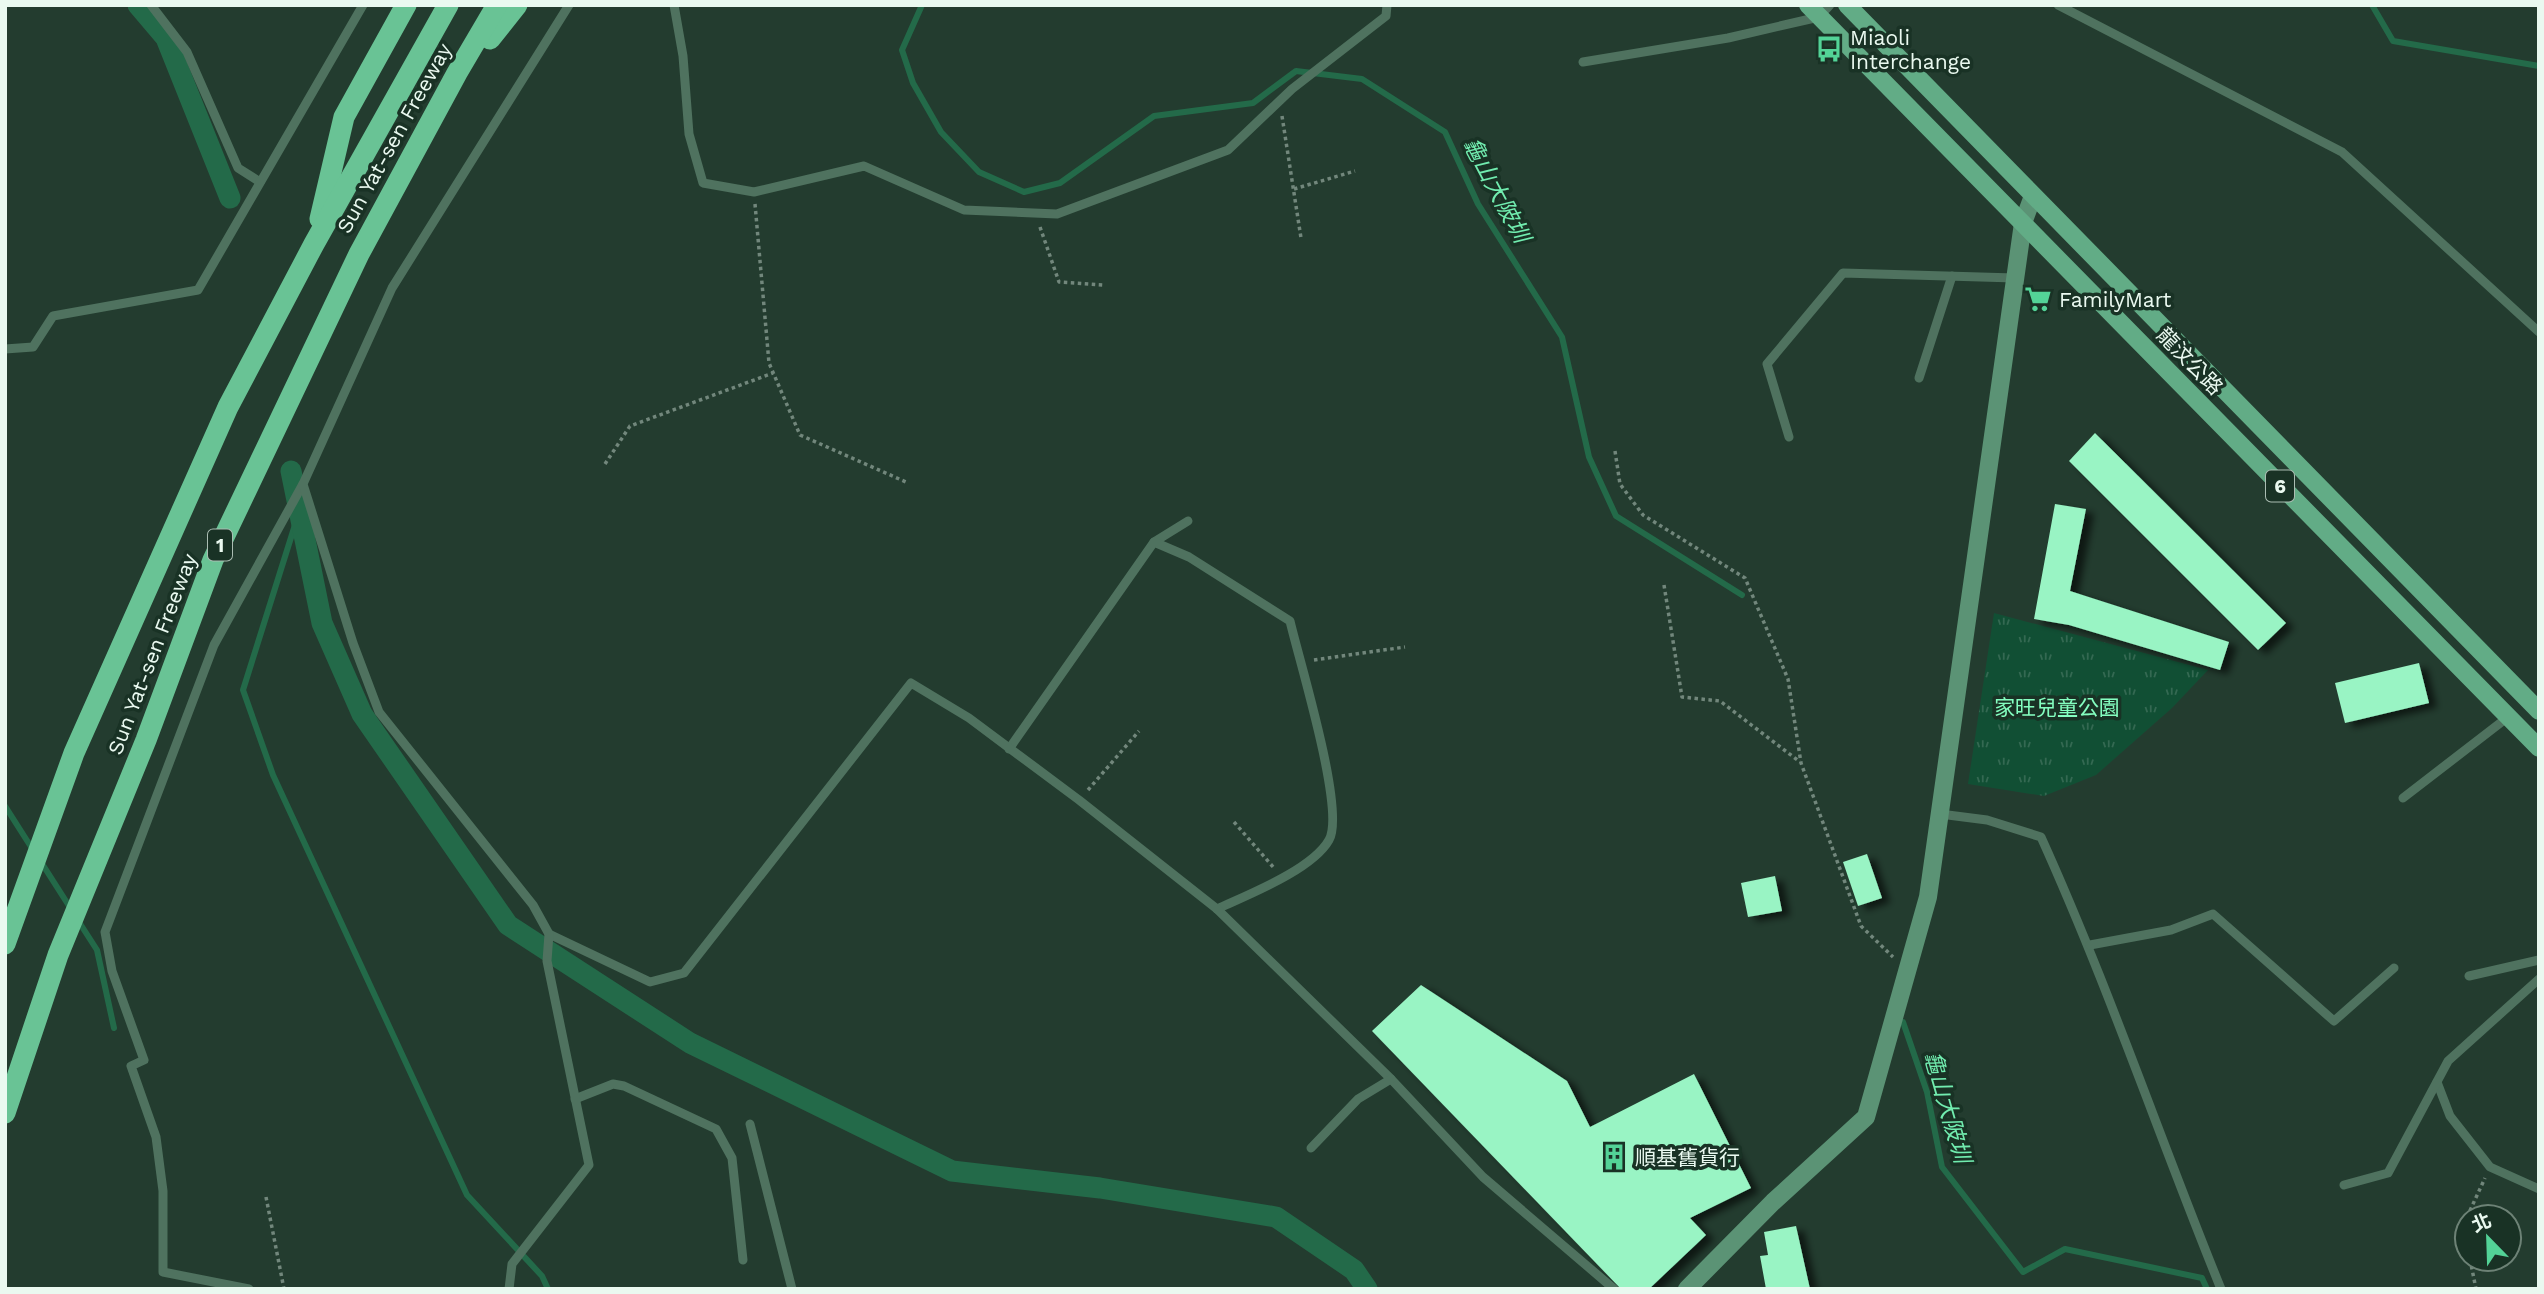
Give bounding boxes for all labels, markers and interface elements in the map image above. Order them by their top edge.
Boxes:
place label: Miaoli Interchange [1850,25,1971,74]
bus stop icon: Miaoli Interchange [1814,34,1844,64]
street label: Sun Yat-sen Freeway [331,38,457,237]
water label: 龜山大陂圳 [1457,133,1536,250]
supermarket icon: FamilyMart [2023,284,2053,314]
place label: FamilyMart [2059,287,2172,312]
street label: 龍汶公路 [2152,322,2228,400]
road number: 6 [2266,471,2294,502]
road number: 1 [208,530,232,560]
street label: Sun Yat-sen Freeway [102,550,202,758]
park label: 家旺兒童公園 [1994,695,2120,720]
water label: 龜山大陂圳 [1918,1048,1977,1169]
building icon: 順基舊貨行 [1599,1142,1629,1172]
place label: 順基舊貨行 [1635,1145,1740,1170]
north arrow [2453,1203,2523,1273]
text: 北 [2468,1209,2495,1237]

